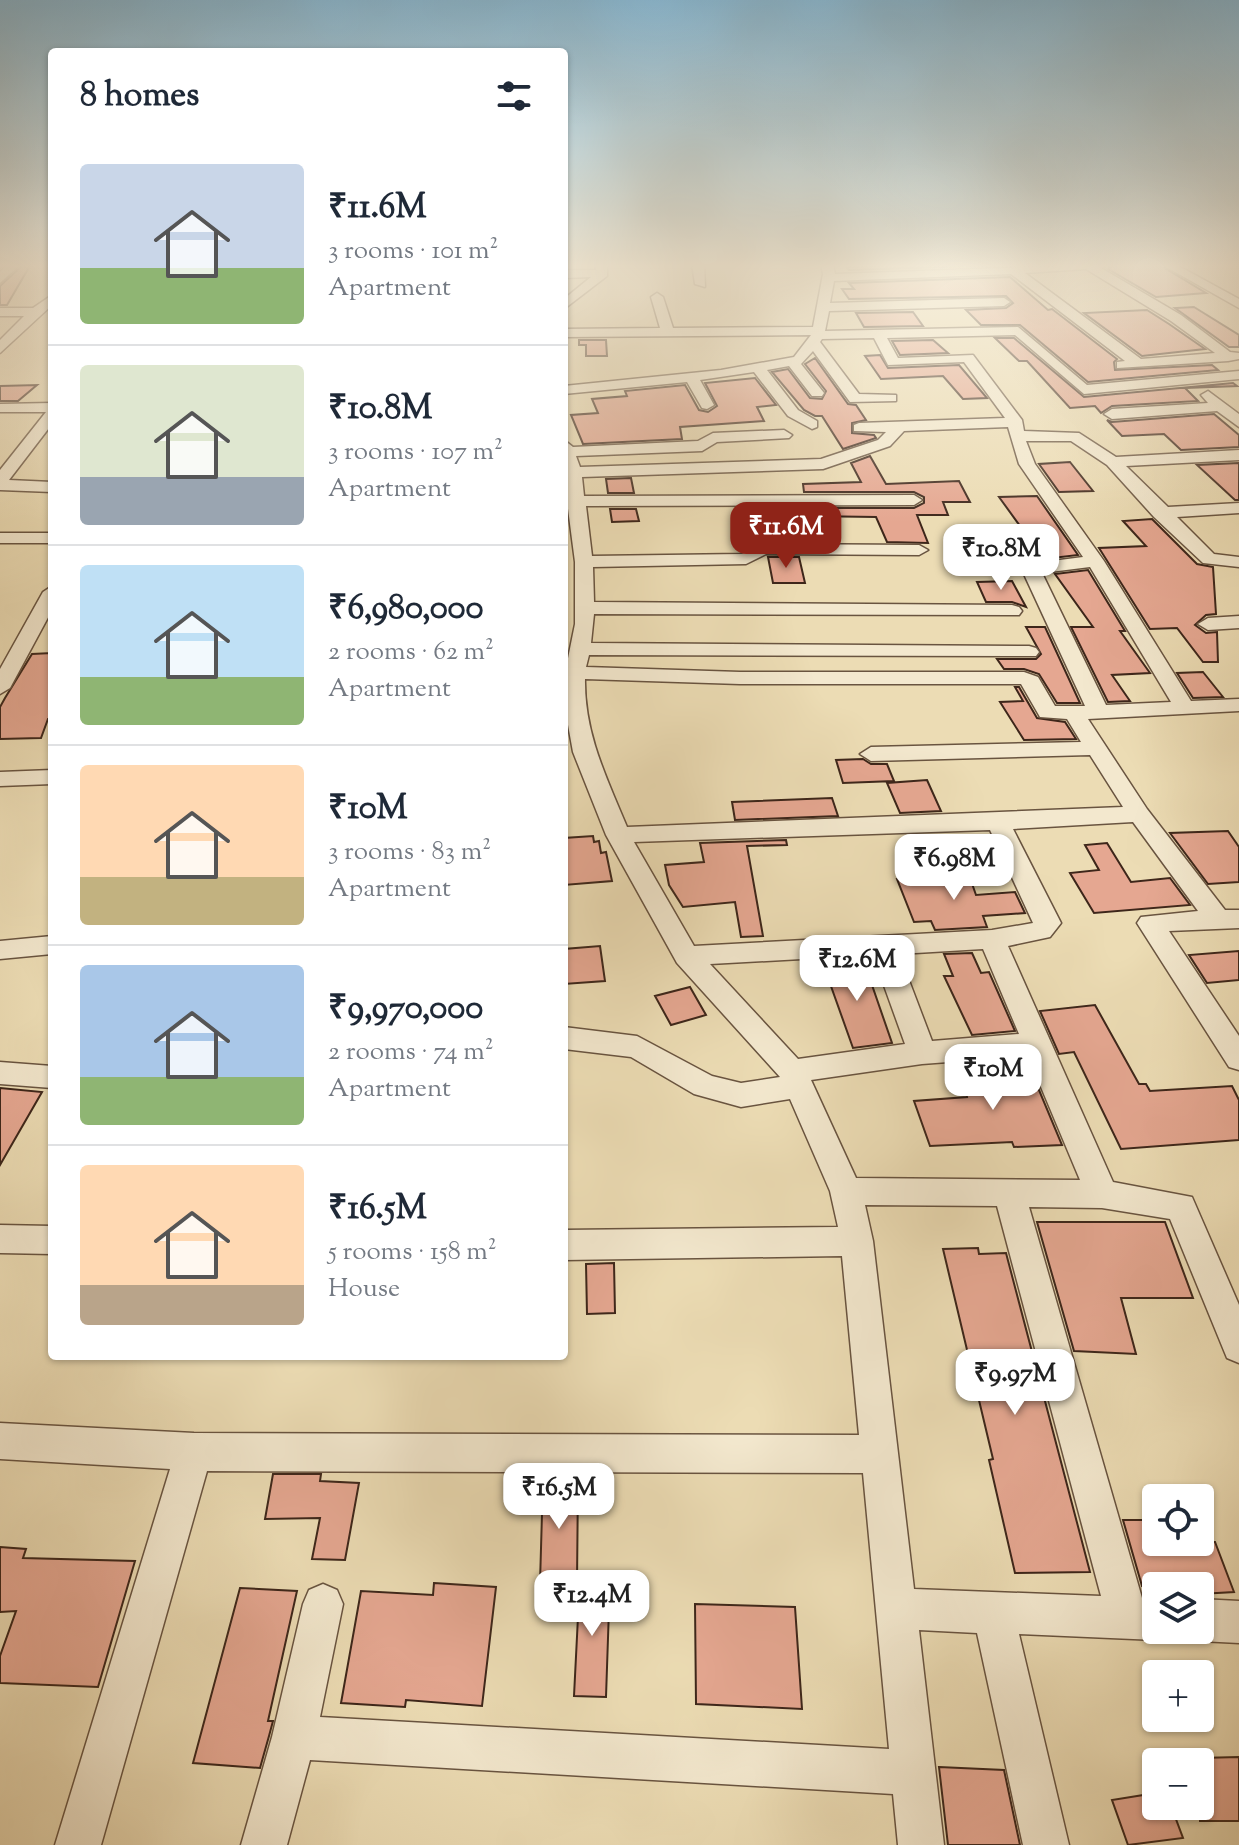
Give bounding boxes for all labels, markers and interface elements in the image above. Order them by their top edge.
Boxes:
text: 8 homes [80,72,199,121]
icon: filters [492,74,536,118]
text: ₹11.6M [328,184,427,233]
icon: home [144,196,240,292]
text: 3 rooms · 101 m² [328,233,498,270]
text: Apartment [328,270,451,307]
text: ₹10.8M [328,385,432,434]
icon: home [144,397,240,493]
text: 3 rooms · 107 m² [328,434,503,471]
text: Apartment [328,471,451,508]
pin: ₹11.6M [721,502,851,570]
text: ₹11.6M [748,509,824,546]
pin: ₹10.8M [936,524,1066,592]
text: ₹10.8M [961,531,1041,568]
text: ₹6,980,000 [328,585,484,634]
icon: home [144,597,240,693]
text: 2 rooms · 62 m² [328,634,494,671]
text: Apartment [328,671,451,708]
text: ₹10M [328,785,407,834]
icon: home [144,797,240,893]
text: 3 rooms · 83 m² [328,834,491,871]
pin: ₹6.98M [889,834,1019,902]
text: ₹6.98M [913,841,995,878]
text: Apartment [328,871,451,908]
pin: ₹12.6M [792,935,922,1003]
text: ₹12.6M [818,942,896,979]
text: ₹9,970,000 [328,985,483,1034]
icon: home [144,997,240,1093]
text: 2 rooms · 74 m² [328,1034,493,1071]
pin: ₹10M [946,1044,1040,1112]
text: ₹10M [963,1051,1023,1088]
text: Apartment [328,1071,451,1108]
text: ₹16.5M [328,1185,427,1234]
icon: home [144,1197,240,1293]
text: 5 rooms · 158 m² [328,1234,497,1271]
text: House [328,1271,400,1308]
pin: ₹9.97M [950,1349,1080,1417]
text: ₹9.97M [974,1356,1056,1393]
pin: ₹16.5M [494,1463,624,1531]
text: ₹16.5M [521,1470,597,1507]
map controls [1142,1484,1214,1820]
button: locate [1142,1484,1214,1556]
pin: ₹12.4M [527,1570,657,1638]
button: layers [1142,1572,1214,1644]
text: ₹12.4M [552,1577,632,1614]
button: + [1142,1660,1214,1732]
button: − [1142,1748,1214,1820]

